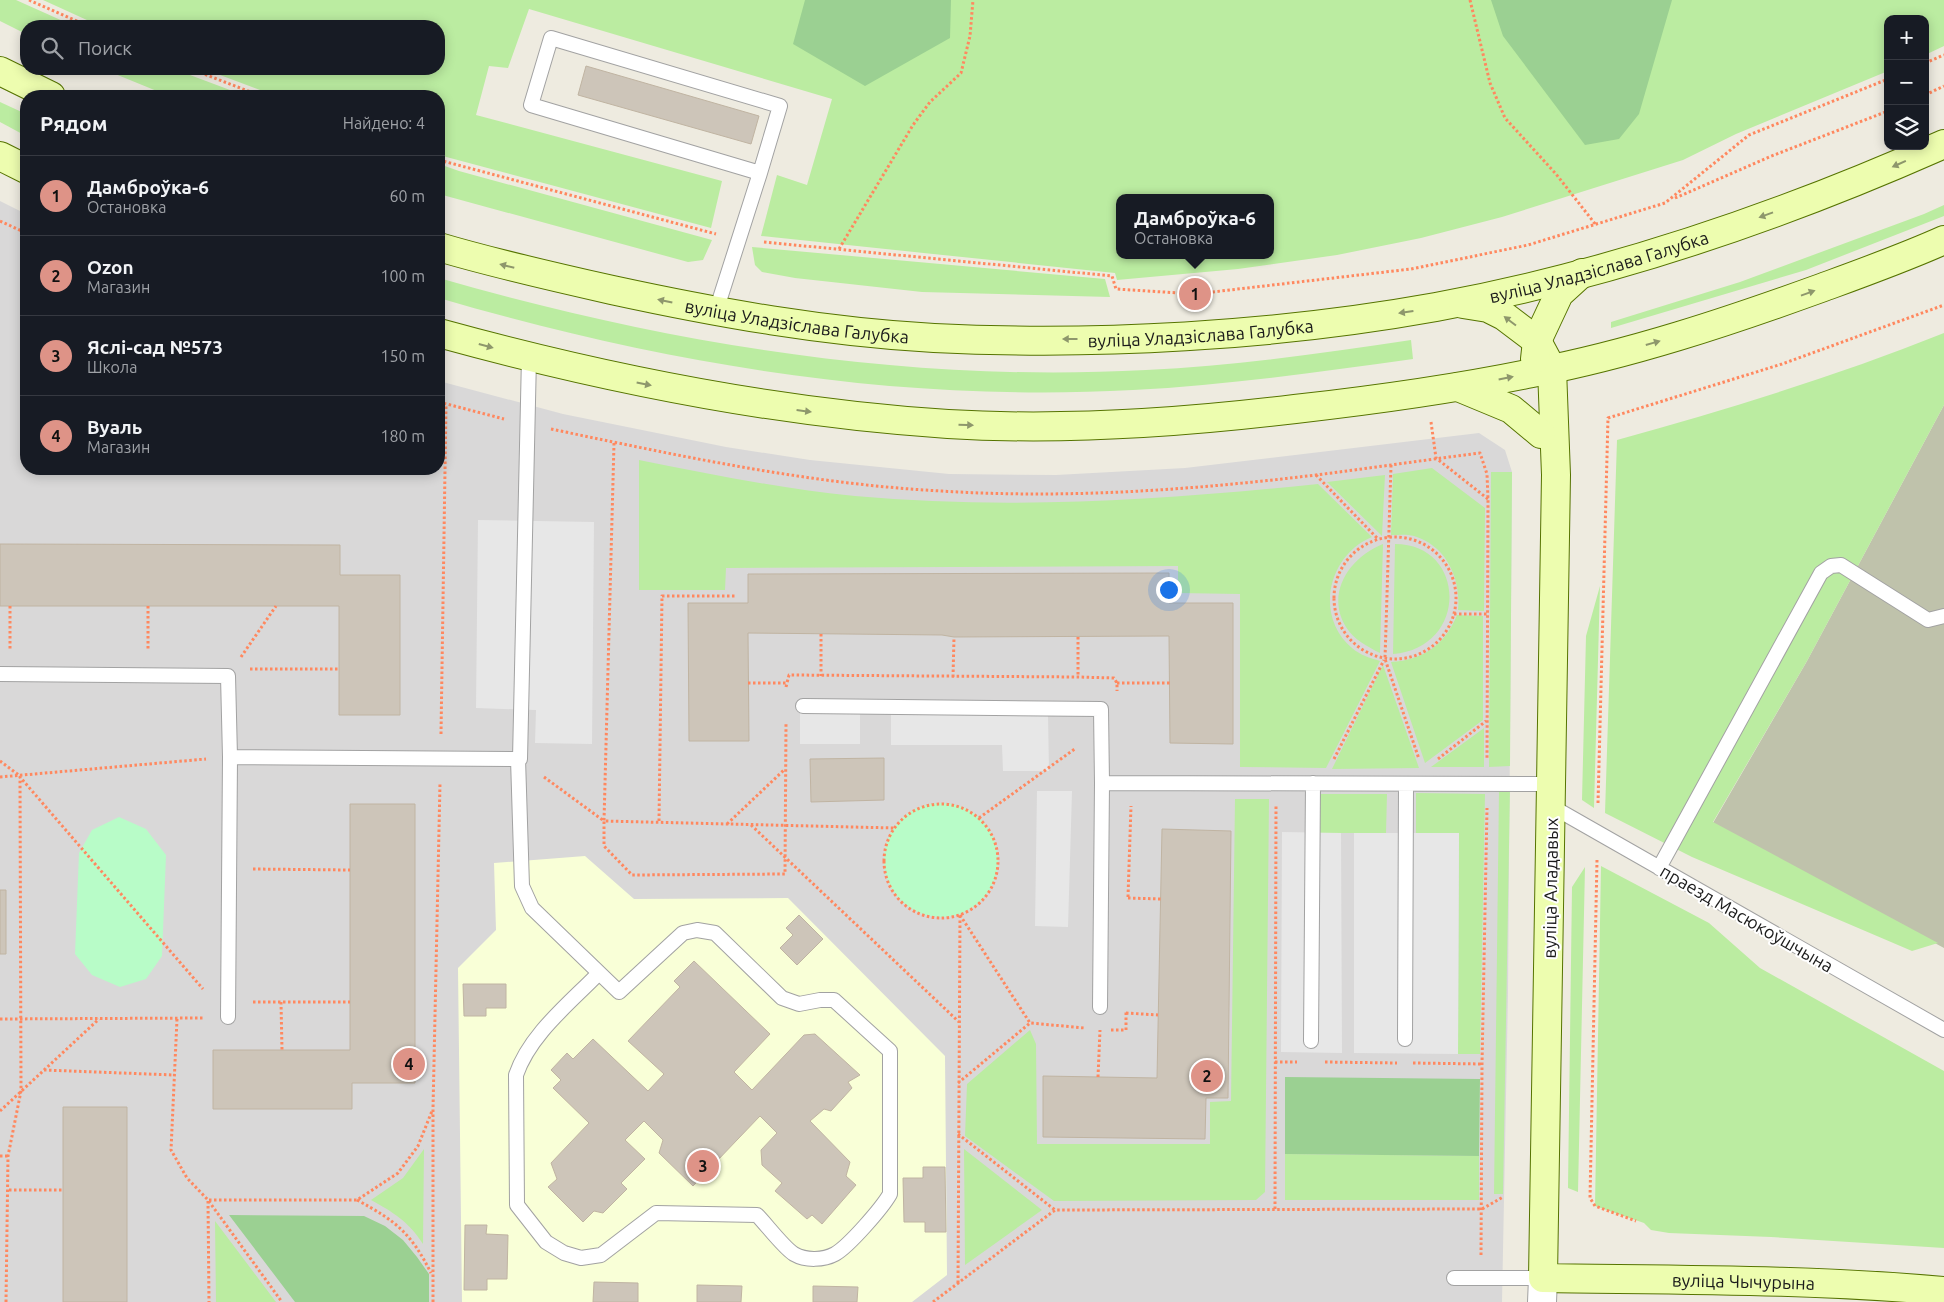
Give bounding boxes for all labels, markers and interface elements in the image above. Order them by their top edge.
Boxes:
map controls [1884,15,1929,150]
button: + [1884,15,1929,60]
search box [20,20,445,75]
icon: search [38,34,66,62]
text: Поиск [78,37,132,59]
button: − [1884,60,1929,105]
button: layers [1884,105,1929,150]
text: Рядом [40,111,108,135]
text: Найдено: 4 [343,114,425,132]
one-way arrow [1892,160,1906,168]
text: Дамброўка-6 [87,176,209,198]
text: 1 [51,187,61,205]
text: 60 m [389,187,425,205]
popup [1116,194,1274,259]
text: Остановка [87,198,166,216]
text: Дамброўка-6 [1134,207,1256,229]
one-way arrow [1758,212,1773,219]
street label: вуліца Уладзіслава Галубка [1487,227,1711,306]
text: Остановка [1134,229,1213,247]
text: Ozon [87,256,134,278]
one-way arrow [499,261,514,269]
text: 2 [51,267,61,285]
text: 100 m [380,267,425,285]
pin: 1 [1179,275,1211,313]
text: Магазин [87,278,150,296]
one-way arrow [1801,289,1816,297]
street label: вуліца Уладзіслава Галубка [683,295,910,346]
one-way arrow [658,297,673,305]
one-way arrow [1398,308,1414,316]
street label: вуліца Уладзіслава Галубка [1087,315,1315,350]
one-way arrow [1504,315,1517,326]
one-way arrow [1062,335,1078,343]
text: Яслі-сад №573 [87,336,223,358]
one-way arrow [1646,339,1661,347]
one-way arrow [478,342,493,350]
text: 3 [51,347,61,365]
text: 150 m [380,347,425,365]
text: Школа [87,358,137,376]
one-way arrow [1499,374,1515,382]
one-way arrow [636,380,652,388]
one-way arrow [796,407,812,415]
text: Вуаль [87,416,142,438]
one-way arrow [958,421,974,429]
text: 4 [51,427,61,445]
text: 180 m [380,427,425,445]
text: Магазин [87,438,150,456]
your location [1156,577,1182,603]
street label: вуліца Аладавых [1539,817,1561,959]
street label: праезд Масюкоўшчына [1657,860,1837,976]
pin: 4 [393,1045,425,1083]
pin: 2 [1191,1057,1223,1095]
pin: 3 [687,1147,719,1185]
street label: вуліца Чычурына [1672,1270,1816,1293]

